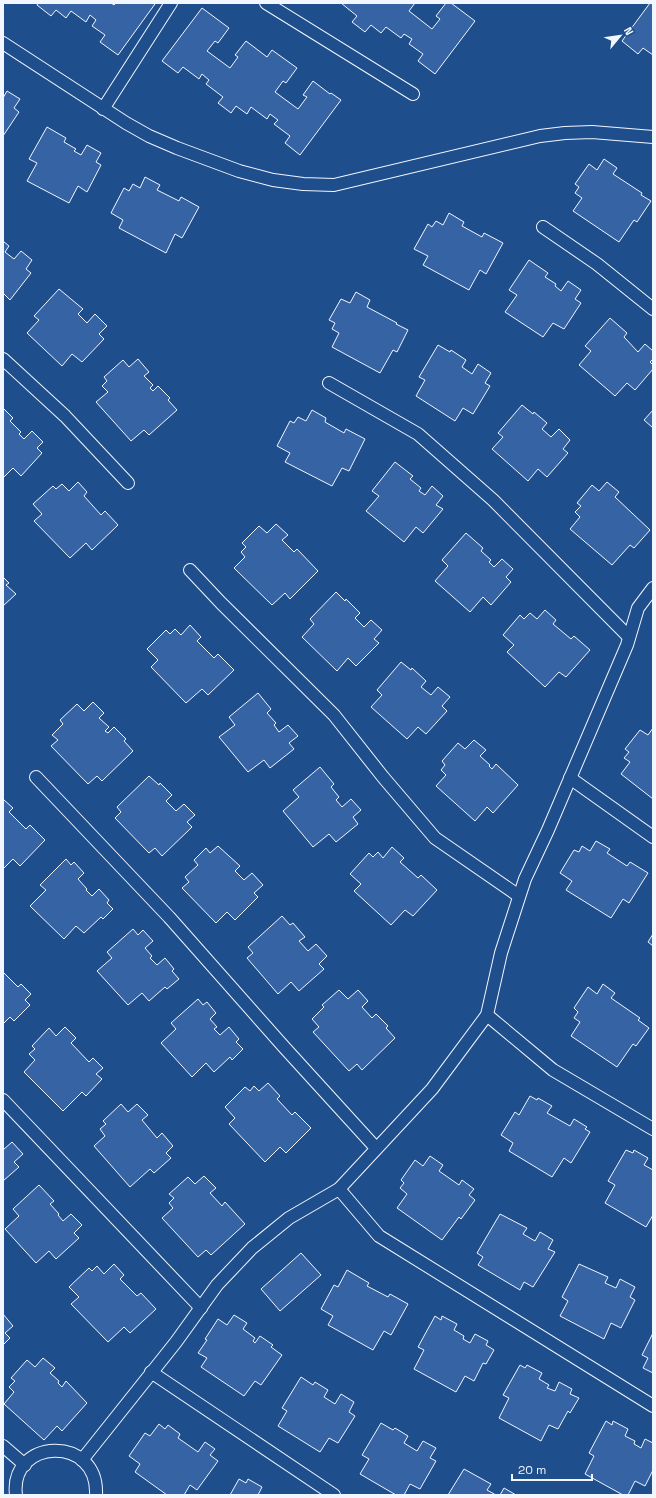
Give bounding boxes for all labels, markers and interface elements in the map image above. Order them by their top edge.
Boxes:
north arrow [600,16,640,56]
text: N [621,25,637,38]
scale bar [512,1456,592,1482]
text: 20 m [518,1462,546,1478]

